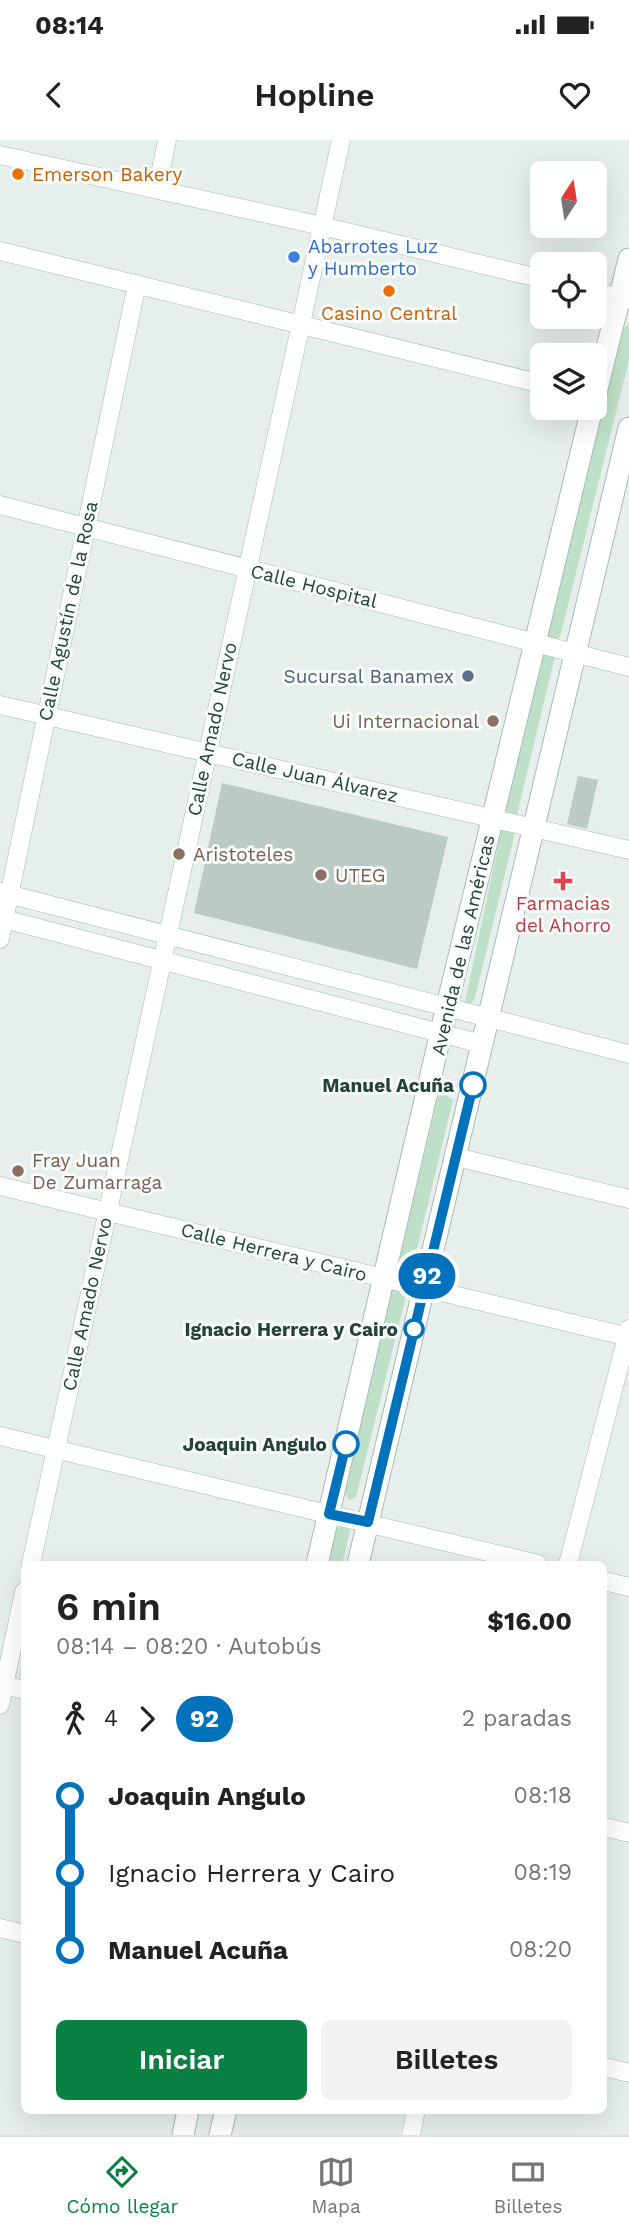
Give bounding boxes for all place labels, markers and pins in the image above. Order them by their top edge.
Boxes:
place label: Emerson Bakery [32,163,183,186]
marker: Emerson Bakery [10,166,26,182]
place label: Abarrotes Luz y Humberto [308,235,438,280]
marker: Abarrotes Luz y Humberto [286,249,302,265]
marker: Casino Central [381,283,397,299]
place label: Casino Central [321,302,457,325]
place label: Sucursal Banamex [284,665,454,688]
marker: Sucursal Banamex [460,668,476,684]
place label: Ui Internacional [332,710,479,733]
marker: Ui Internacional [485,713,501,729]
place label: Aristoteles [193,843,293,866]
marker: Aristoteles [171,846,187,862]
place label: UTEG [335,864,386,887]
marker: UTEG [313,867,329,883]
marker: Farmacias del Ahorro [555,873,571,889]
place label: Farmacias del Ahorro [515,892,611,937]
marker: Manuel Acuña [460,1072,486,1098]
place label: Manuel Acuña [322,1074,454,1097]
place label: Fray Juan De Zumarraga [32,1149,162,1194]
marker: Fray Juan De Zumarraga [10,1163,26,1179]
place label: Ignacio Herrera y Cairo [185,1318,398,1341]
marker: Ignacio Herrera y Cairo [404,1319,424,1339]
marker: Joaquin Angulo [333,1431,359,1457]
place label: Joaquin Angulo [182,1433,327,1456]

